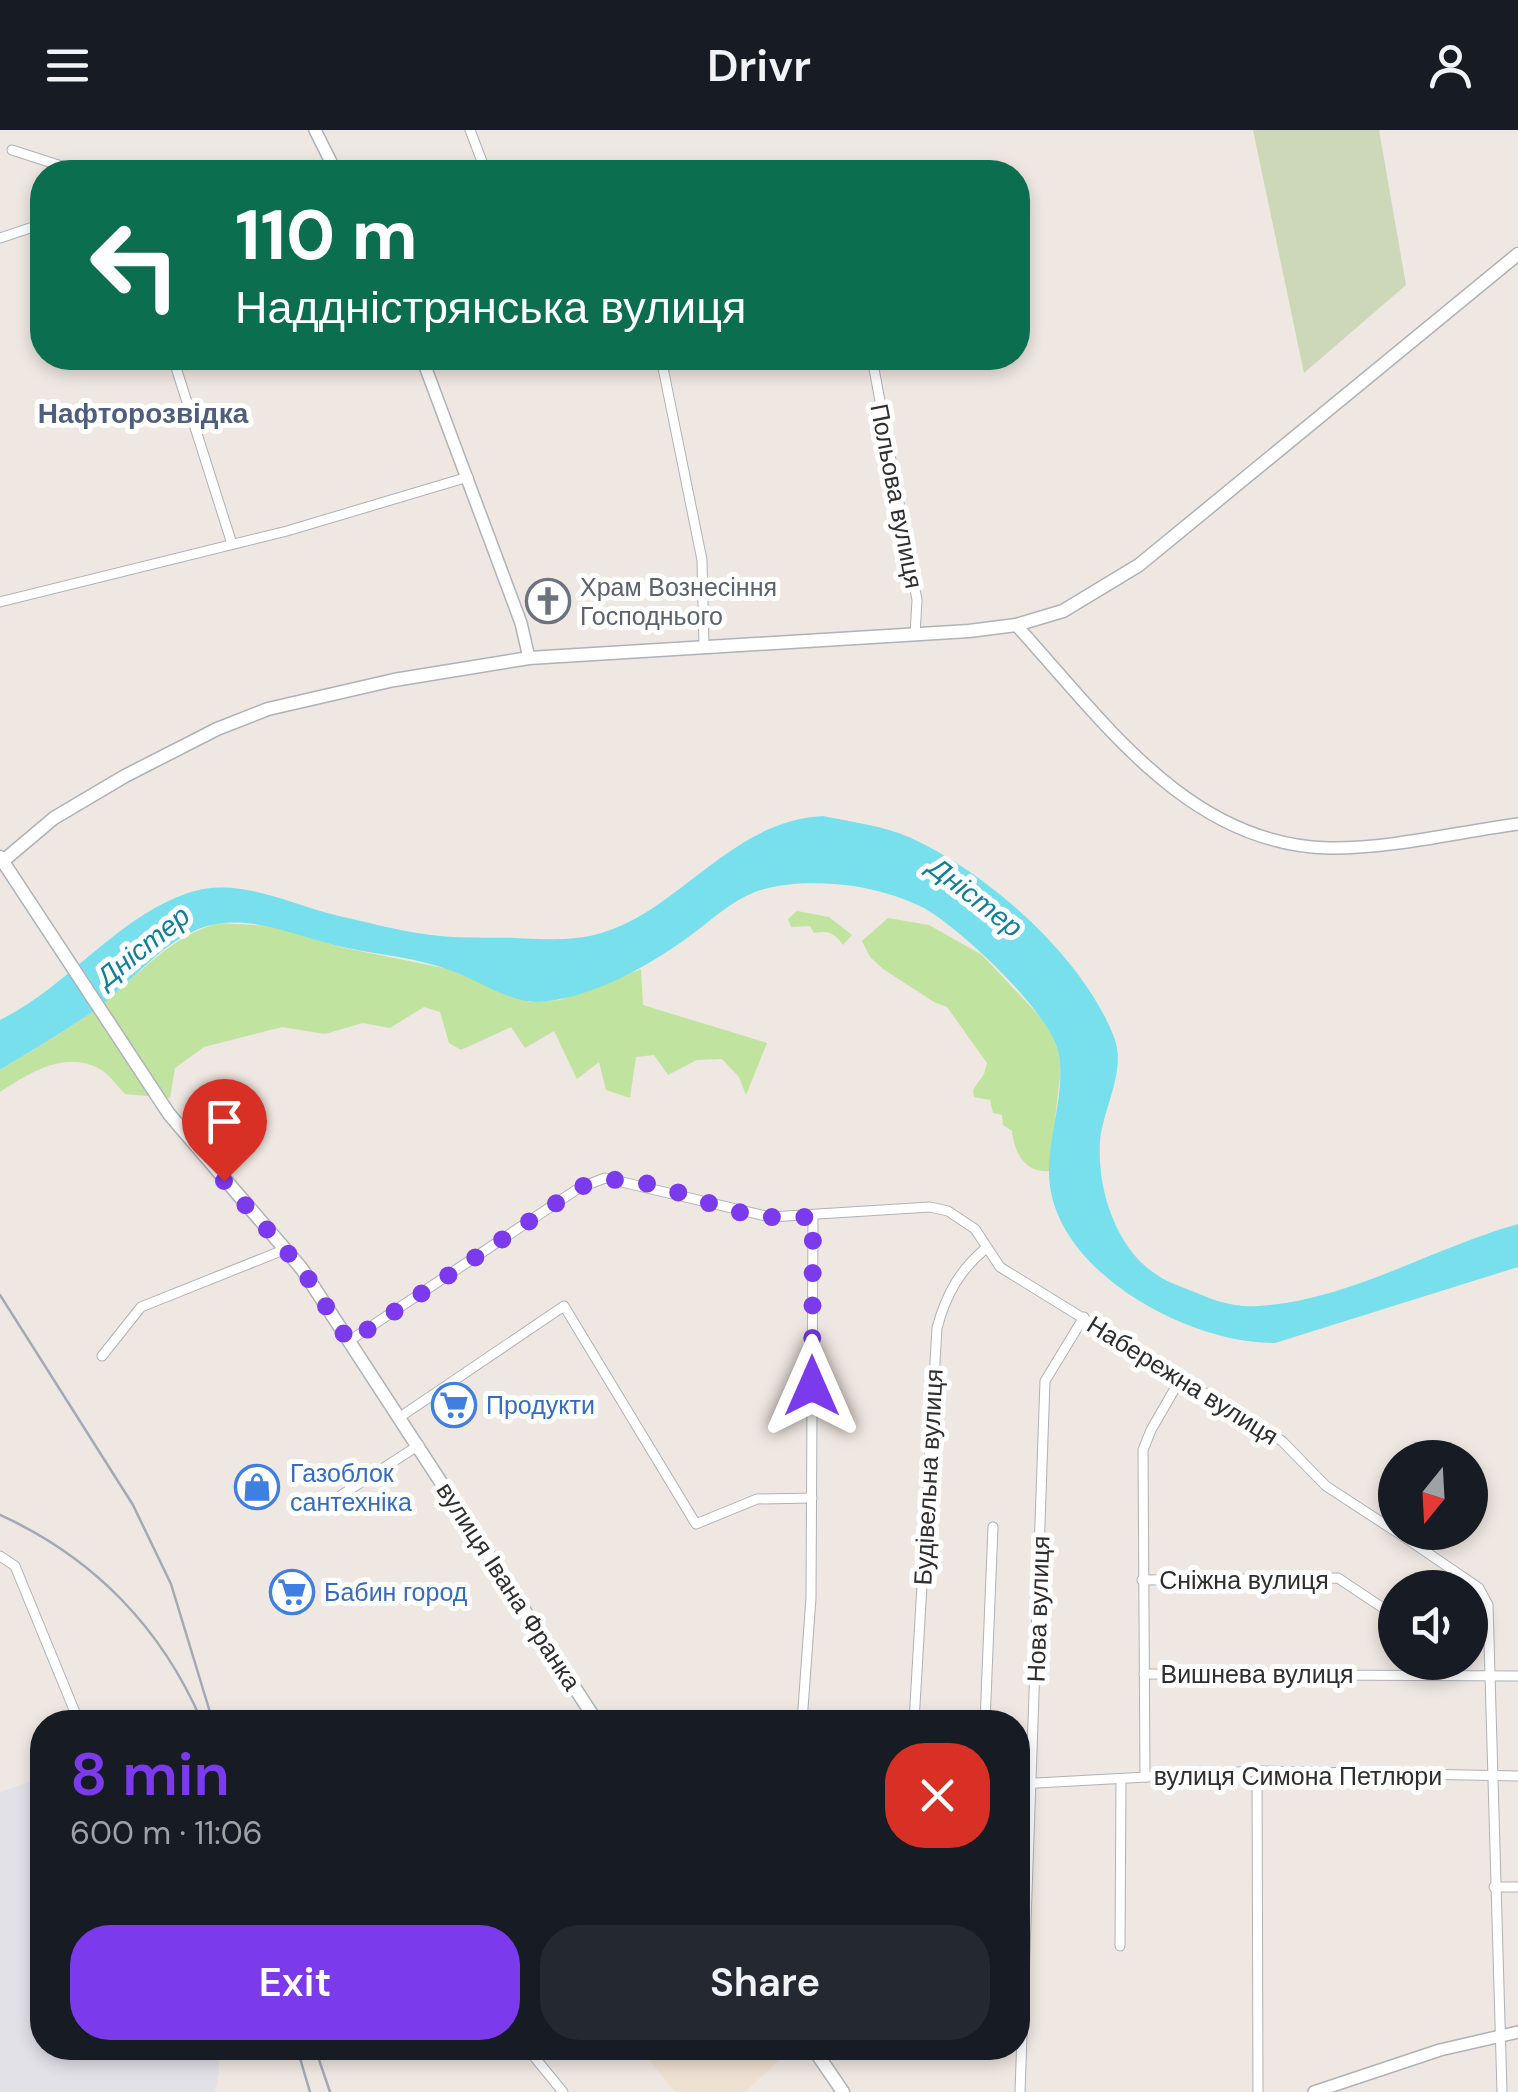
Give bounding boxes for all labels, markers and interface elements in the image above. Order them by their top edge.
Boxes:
text: Drivr [707,36,811,95]
icon: menu [40,38,95,93]
icon: person [1423,38,1478,93]
text: 110 m [235,190,418,281]
icon: left [70,200,200,330]
text: Наддністрянська вулиця [235,278,746,337]
district label: Нафторозвідка [38,395,249,432]
street label: Польова вулиця [862,401,931,591]
place label: Храм Вознесіння Господнього [580,571,777,633]
church icon: Храм Вознесіння Господнього [525,578,571,624]
water label: Дністер [919,847,1030,946]
water label: Дністер [87,897,198,997]
pin [182,1079,267,1182]
icon: arrive [197,1094,252,1149]
street label: Набережна вулиця [1081,1308,1285,1453]
position arrow [760,1334,864,1438]
street label: Будівельна вулиця [906,1368,951,1586]
supermarket icon: Продукти [431,1382,477,1428]
place label: Продукти [486,1389,595,1422]
north arrow [1378,1440,1488,1550]
map controls [1378,1440,1488,1680]
place label: Газоблок сантехніка [290,1457,412,1519]
shop icon: Газоблок сантехніка [234,1464,280,1510]
street label: вулиця Івана Франка [429,1476,588,1697]
street label: Нова вулиця [1019,1535,1058,1683]
street label: Сніжна вулиця [1159,1564,1329,1597]
supermarket icon: Бабин город [269,1569,315,1615]
button: sound [1378,1570,1488,1680]
place label: Бабин город [324,1576,468,1609]
street label: Вишнева вулиця [1160,1658,1354,1691]
text: 8 min [70,1735,230,1814]
button: close [885,1743,990,1848]
street label: вулиця Симона Петлюри [1154,1760,1442,1793]
text: 600 m · 11:06 [70,1812,263,1854]
button: Exit [70,1925,520,2040]
button: Share [540,1925,990,2040]

